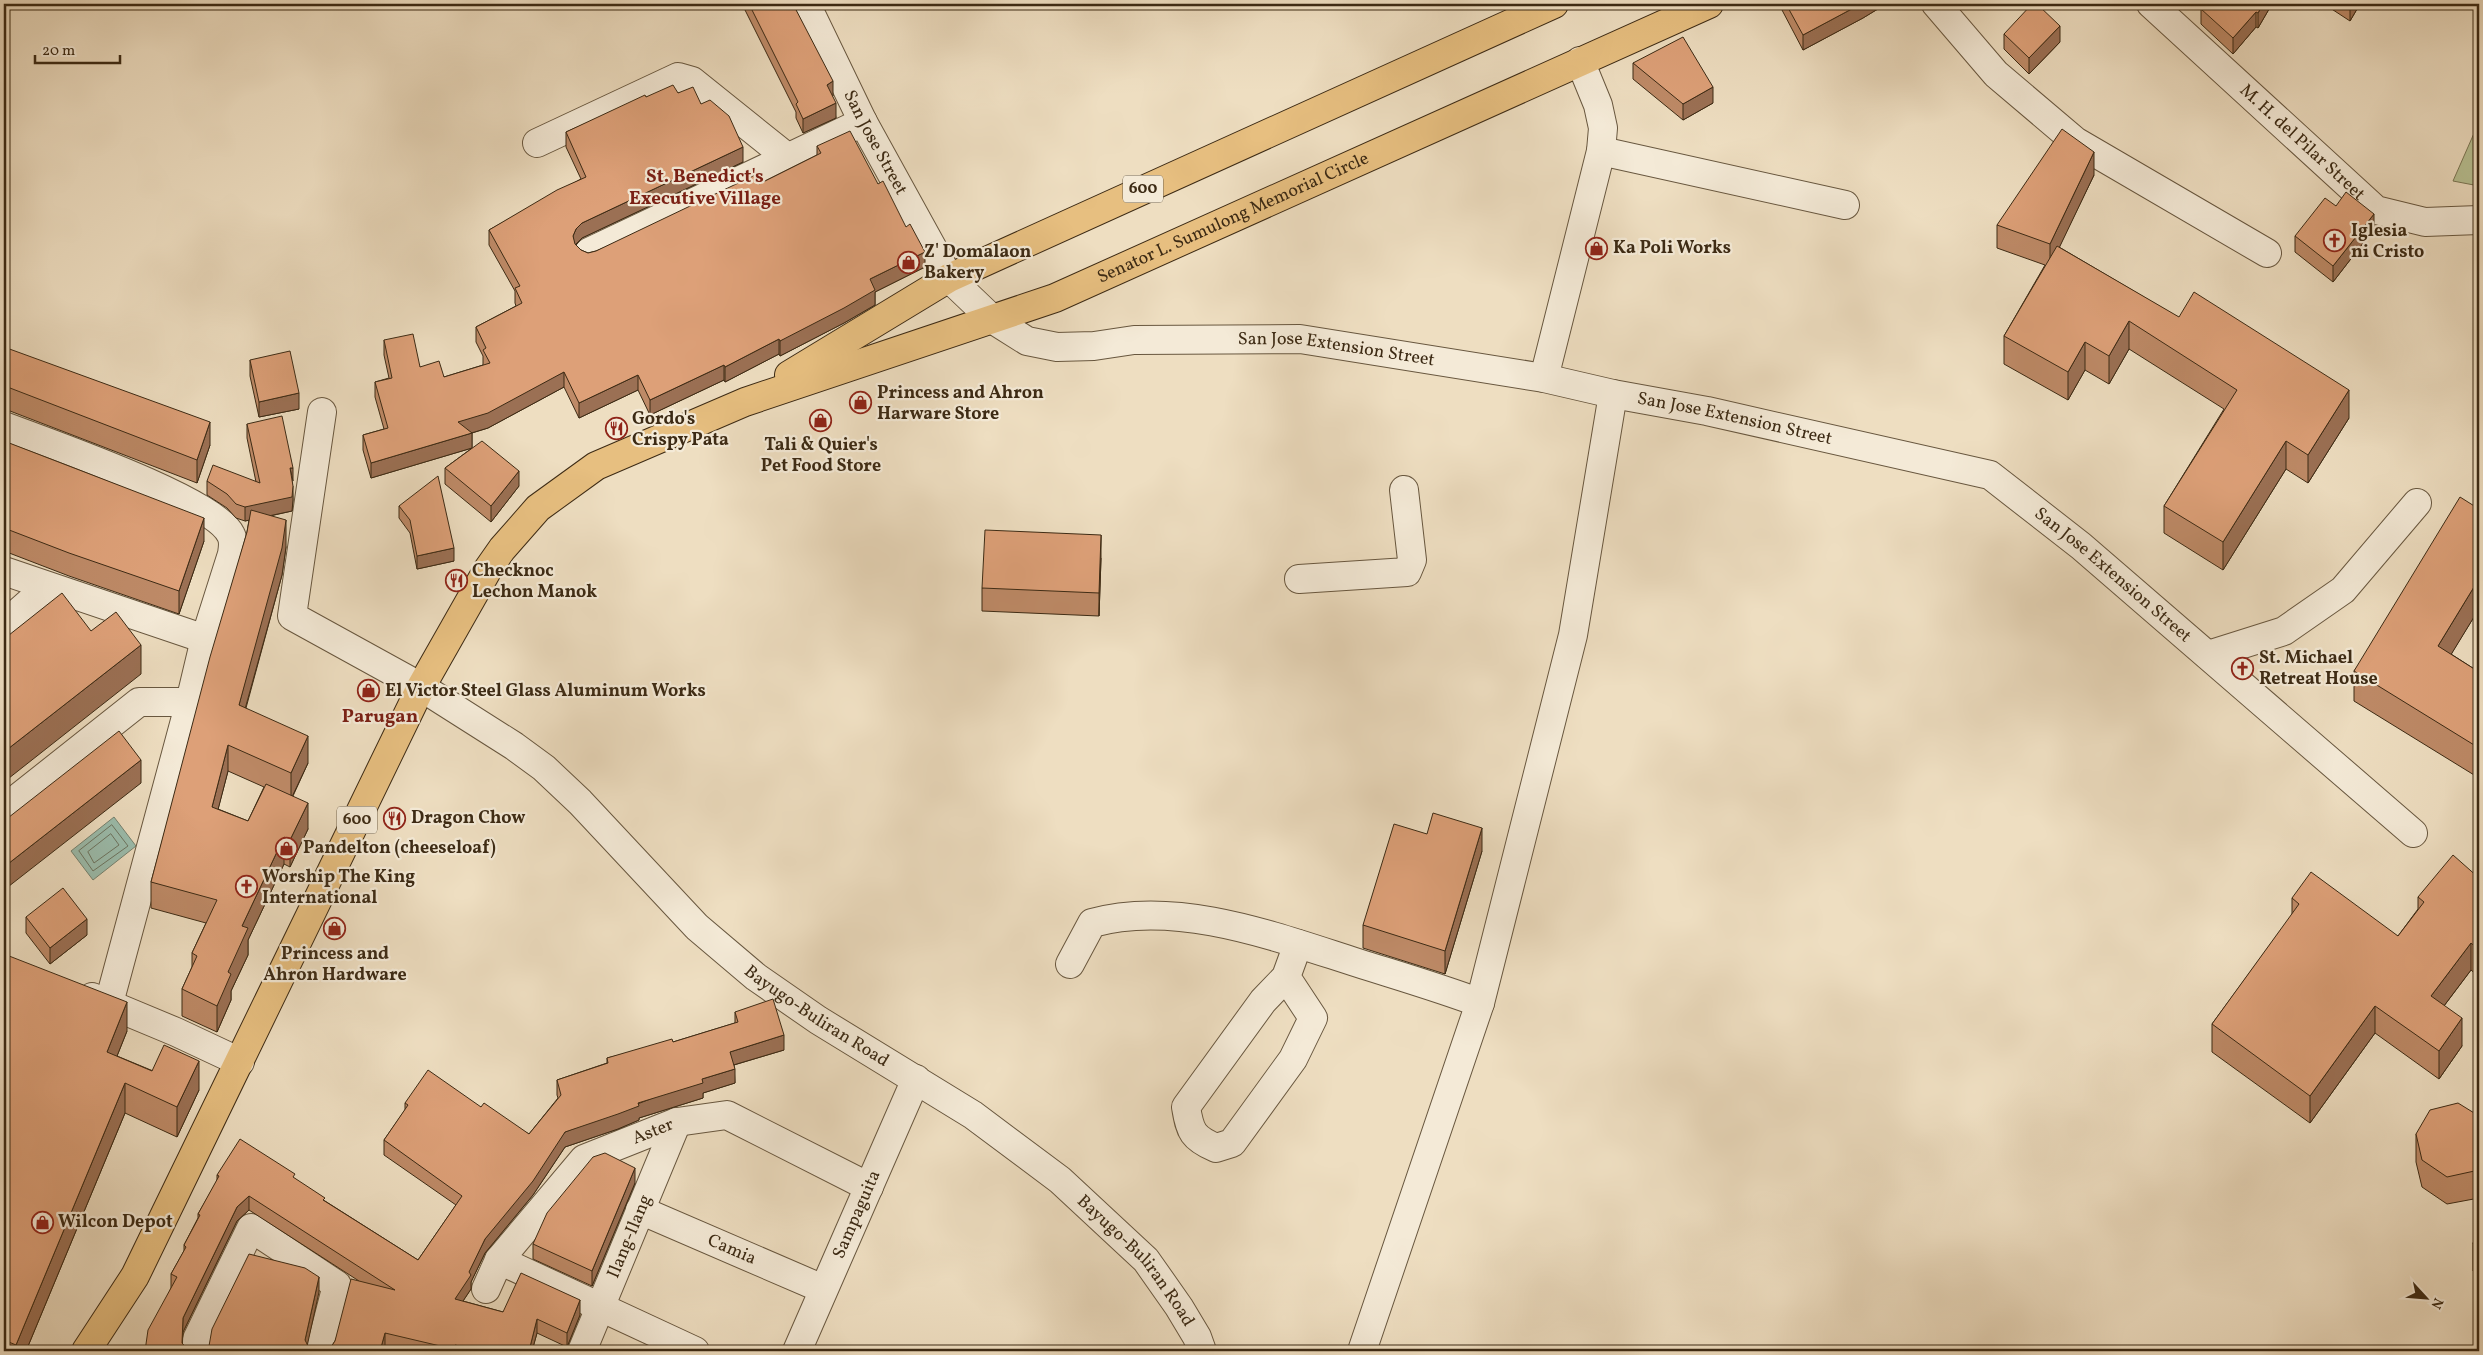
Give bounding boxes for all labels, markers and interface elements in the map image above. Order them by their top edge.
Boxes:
scale bar [35,32,120,64]
text: 20 m [42,41,75,62]
street label: M. H. del Pilar Street [2234,78,2371,206]
street label: San Jose Street [837,86,913,200]
street label: Senator L. Sumulong Memorial Circle [1093,146,1373,290]
district label: St. Benedict's Executive Village [629,164,781,212]
road number: 600 [1123,175,1163,202]
place label: Iglesia ni Cristo [2351,219,2424,265]
church icon: Iglesia ni Cristo [2323,229,2347,253]
shop icon: Ka Poli Works [1585,236,1609,260]
place label: Ka Poli Works [1613,236,1731,261]
place label: Z' Domalaon Bakery [924,240,1031,286]
shop icon: Z' Domalaon Bakery [896,250,920,274]
street label: San Jose Extension Street [1238,326,1437,373]
place label: Princess and Ahron Harware Store [877,381,1044,427]
street label: San Jose Extension Street [1635,386,1834,451]
shop icon: Princess and Ahron Harware Store [849,391,873,415]
place label: Gordo's Crispy Pata [632,407,729,453]
shop icon: Tali & Quier's Pet Food Store [809,408,833,432]
restaurant icon: Gordo's Crispy Pata [604,417,628,441]
place label: Tali & Quier's Pet Food Store [761,433,881,479]
street label: San Jose Extension Street [2029,501,2197,649]
place label: Checknoc Lechon Manok [472,559,597,605]
restaurant icon: Checknoc Lechon Manok [444,569,468,593]
place label: St. Michael Retreat House [2259,646,2378,692]
church icon: St. Michael Retreat House [2231,656,2255,680]
shop icon: El Victor Steel Glass Aluminum Works [357,679,381,703]
place label: El Victor Steel Glass Aluminum Works [385,679,706,704]
district label: Parugan [342,704,418,730]
road number: 600 [337,806,377,834]
restaurant icon: Dragon Chow [383,806,407,830]
place label: Dragon Chow [411,806,525,831]
shop icon: Pandelton (cheeseloaf) [275,836,299,860]
place label: Pandelton (cheeseloaf) [303,836,496,861]
place label: Worship The King International [262,865,415,911]
church icon: Worship The King International [234,875,258,899]
shop icon: Princess and Ahron Hardware [323,917,347,941]
place label: Princess and Ahron Hardware [263,942,407,988]
street label: Bayugo-Buliran Road [738,959,894,1073]
street label: Aster [629,1112,678,1151]
street label: Sampaguita [826,1166,887,1263]
street label: Bayugo-Buliran Road [1071,1189,1201,1331]
street label: Ilang-Ilang [601,1191,658,1282]
shop icon: Wilcon Depot [30,1210,54,1234]
place label: Wilcon Depot [58,1210,173,1235]
street label: Camia [703,1228,760,1271]
north arrow [2400,1272,2450,1322]
text: N [2426,1294,2447,1312]

